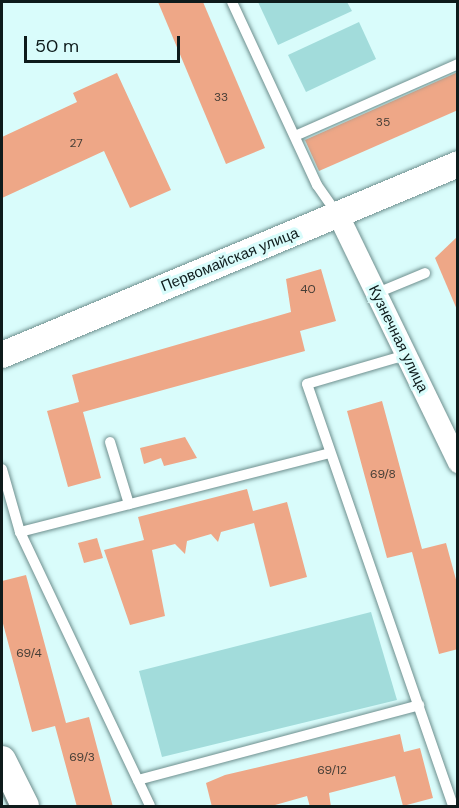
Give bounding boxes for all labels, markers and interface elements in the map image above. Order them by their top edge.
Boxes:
scale bar [27,24,183,62]
text: 50 m [35,34,79,58]
house number: 33 [214,91,228,105]
house number: 35 [376,116,390,130]
house number: 27 [69,137,83,151]
street label: Первомайская улица [159,224,301,296]
street label: Кузнечная улица [364,282,432,396]
house number: 40 [300,283,316,297]
house number: 69/8 [370,468,396,482]
house number: 69/4 [16,647,42,661]
house number: 69/3 [69,751,95,765]
house number: 69/12 [317,764,347,778]

